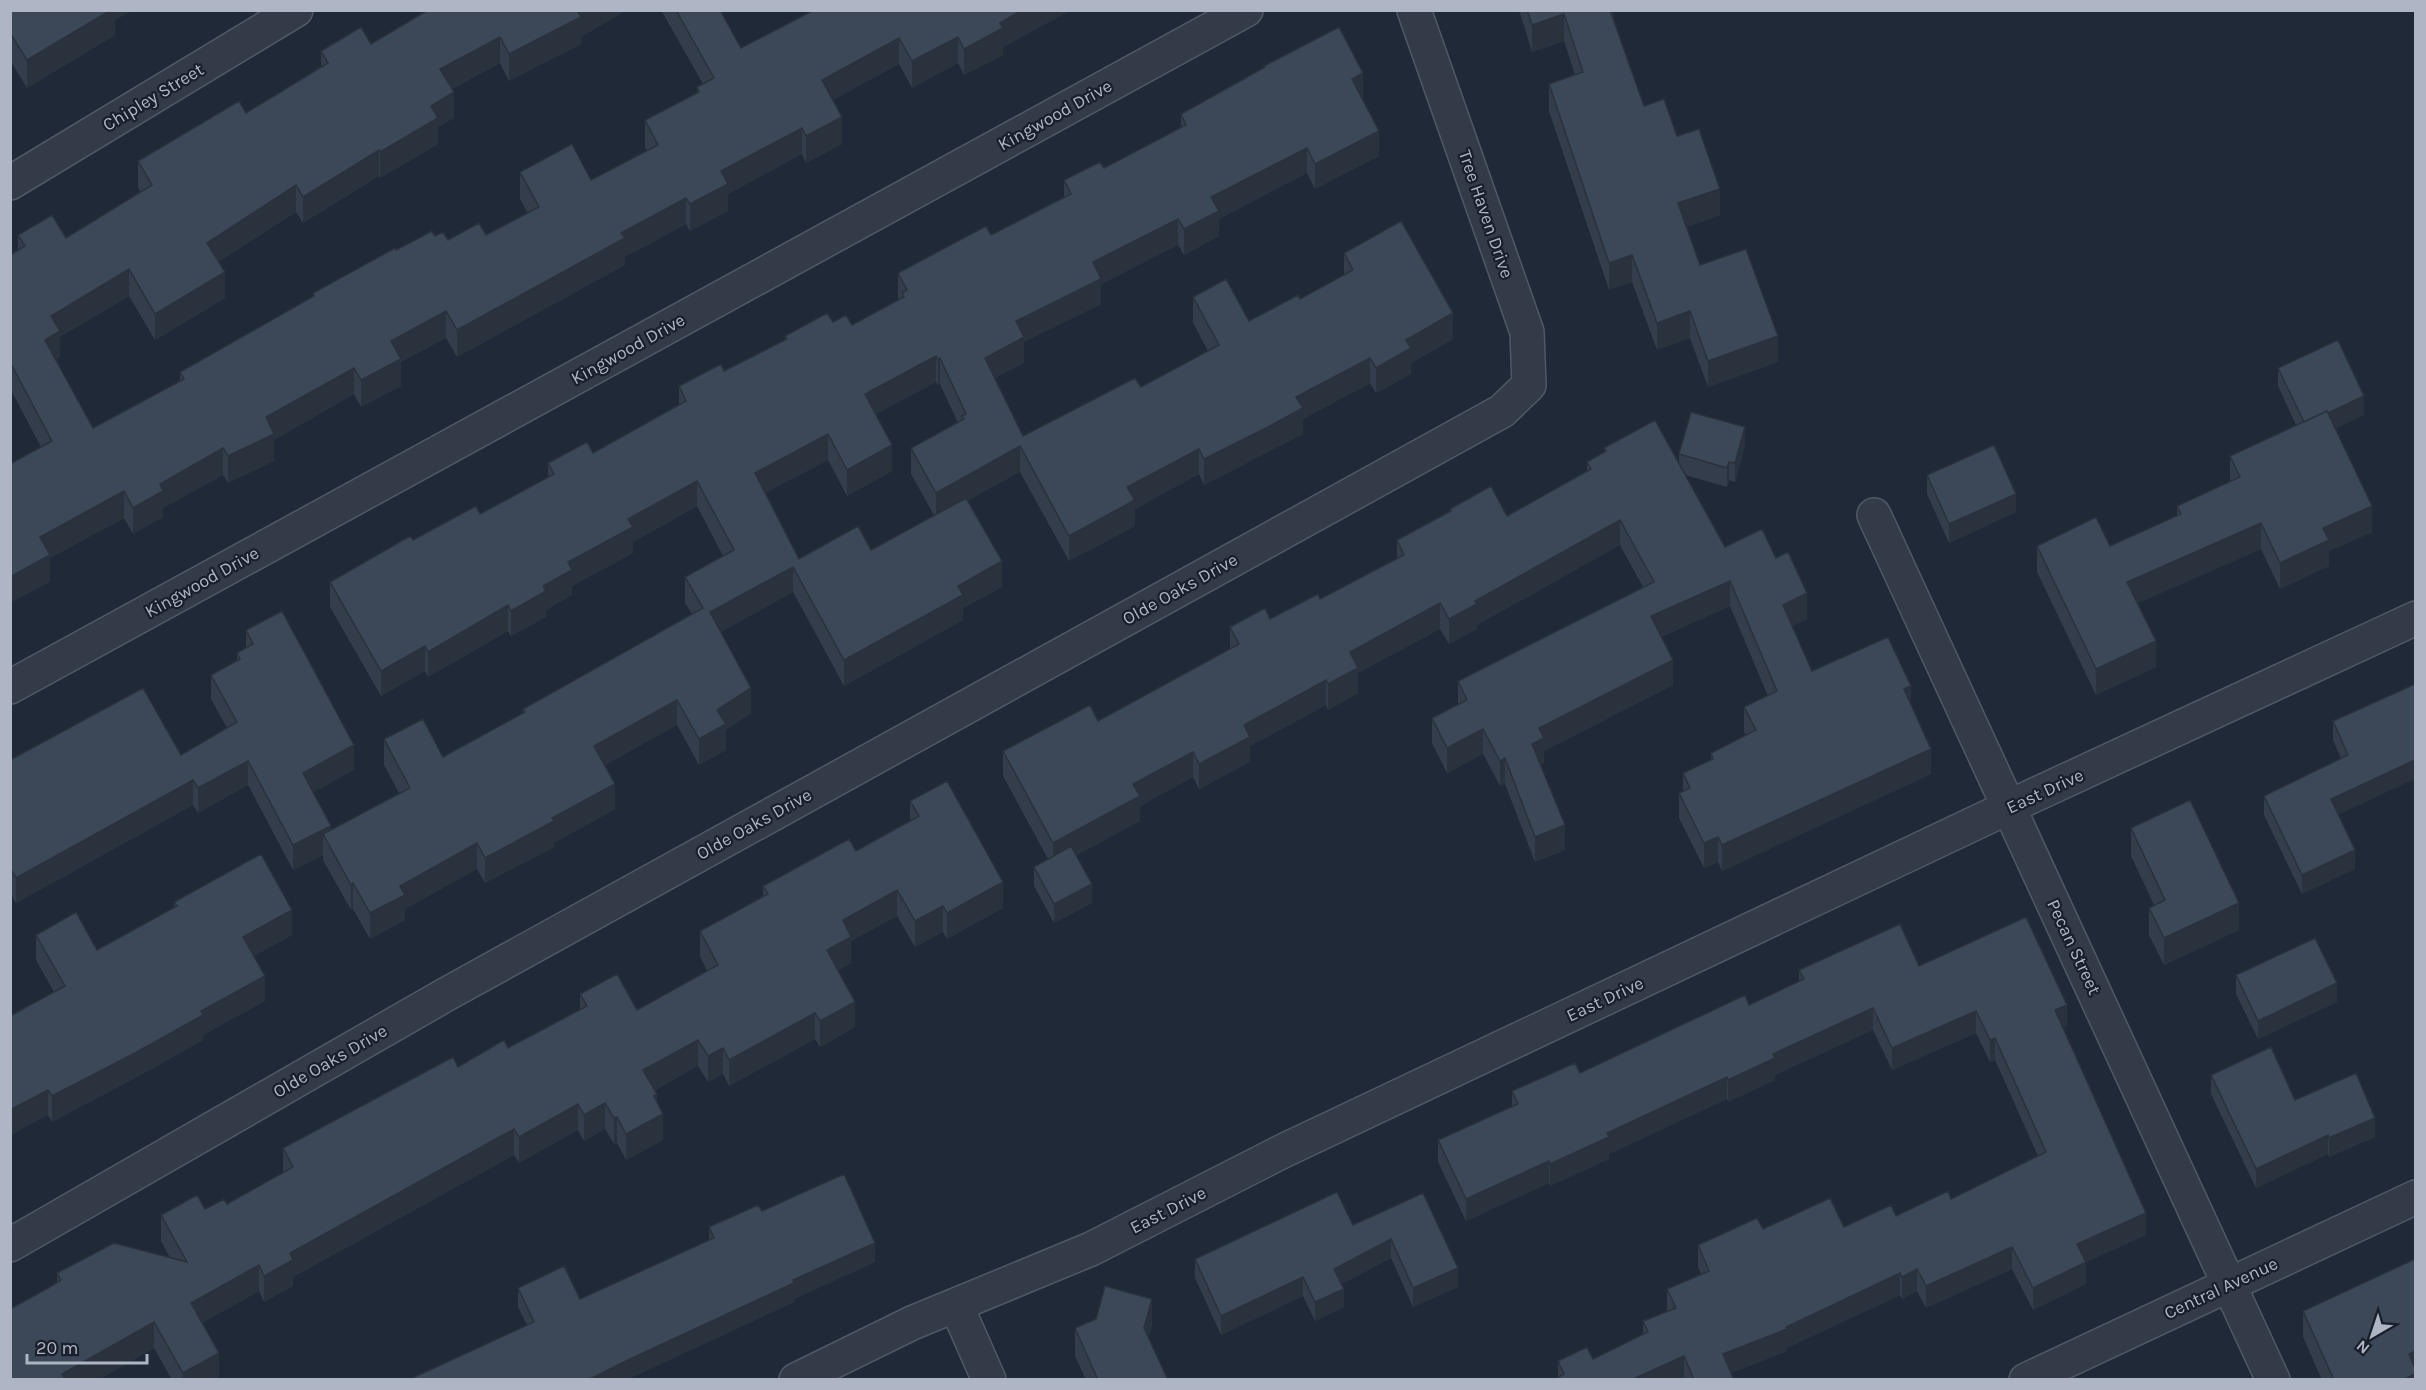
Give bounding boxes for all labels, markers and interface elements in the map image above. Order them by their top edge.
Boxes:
street label: Chipley Street [98,58,208,136]
street label: Kingwood Drive [994,75,1116,155]
street label: Tree Haven Drive [1454,147,1518,281]
street label: Kingwood Drive [567,309,689,389]
street label: Kingwood Drive [141,542,263,622]
street label: Olde Oaks Drive [1119,548,1241,630]
street label: East Drive [2003,764,2087,818]
street label: Olde Oaks Drive [693,783,815,865]
street label: Pecan Street [2042,896,2106,999]
street label: East Drive [1563,972,1647,1026]
street label: Olde Oaks Drive [269,1019,391,1103]
street label: East Drive [1126,1181,1210,1239]
street label: Central Avenue [2161,1252,2281,1324]
north arrow [2342,1306,2402,1366]
scale bar [27,1327,147,1365]
text: N [2352,1336,2373,1358]
text: 20 m [36,1337,78,1359]

